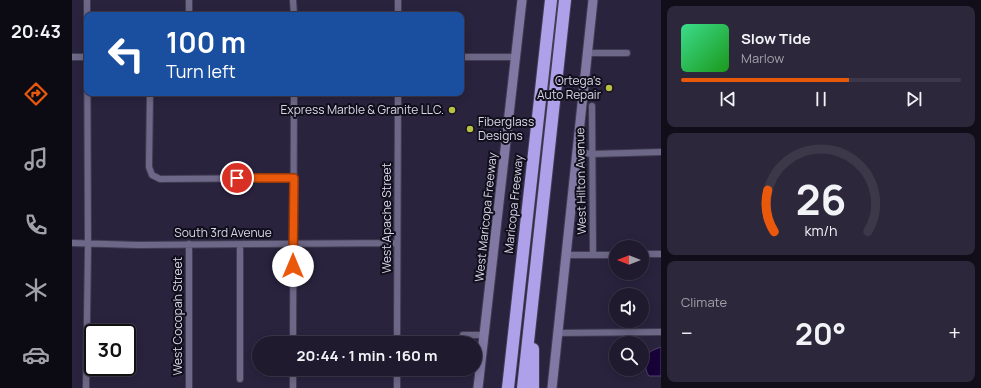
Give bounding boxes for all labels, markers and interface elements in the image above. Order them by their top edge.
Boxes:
text: 20:43 [11,19,61,43]
text: 100 m [166,23,246,61]
icon: left [100,28,152,80]
text: Slow Tide [741,28,811,49]
text: Marlow [741,49,784,67]
text: Turn left [166,59,236,83]
place label: Ortega's Auto Repair [537,72,602,103]
icon: directions [22,80,50,108]
marker: Ortega's Auto Repair [604,83,614,93]
icon: previous [717,88,739,110]
icon: pause [810,88,832,110]
icon: next [903,88,925,110]
place label: Express Marble & Granite LLC. [280,101,444,118]
marker: Express Marble & Granite LLC. [447,105,457,115]
place label: Fiberglass Designs [478,113,534,144]
marker: Fiberglass Designs [465,124,475,134]
street label: West Hilton Avenue [571,127,590,235]
icon: music [22,145,50,173]
street label: West Maricopa Freeway [470,151,501,283]
street label: Maricopa Freeway [500,153,527,254]
pin [220,161,254,195]
street label: West Apache Street [378,162,395,273]
icon: arrive [226,167,248,189]
text: 26 [796,171,846,227]
icon: phone [22,211,50,239]
text: km/h [804,221,838,240]
street label: South 3rd Avenue [174,224,272,241]
north arrow [609,240,649,280]
map controls [609,240,649,376]
position arrow [272,245,314,287]
street label: West Cocopah Street [169,256,186,375]
icon: climate [22,276,50,304]
button: sound [609,288,649,328]
text: Climate [681,293,727,311]
text: 20° [795,313,846,354]
text: − [681,318,693,348]
text: + [948,318,961,348]
speed limit sign: 30 [84,324,136,376]
button: search [609,336,649,376]
icon: car [22,341,50,369]
text: 20:44 · 1 min · 160 m [297,345,437,366]

